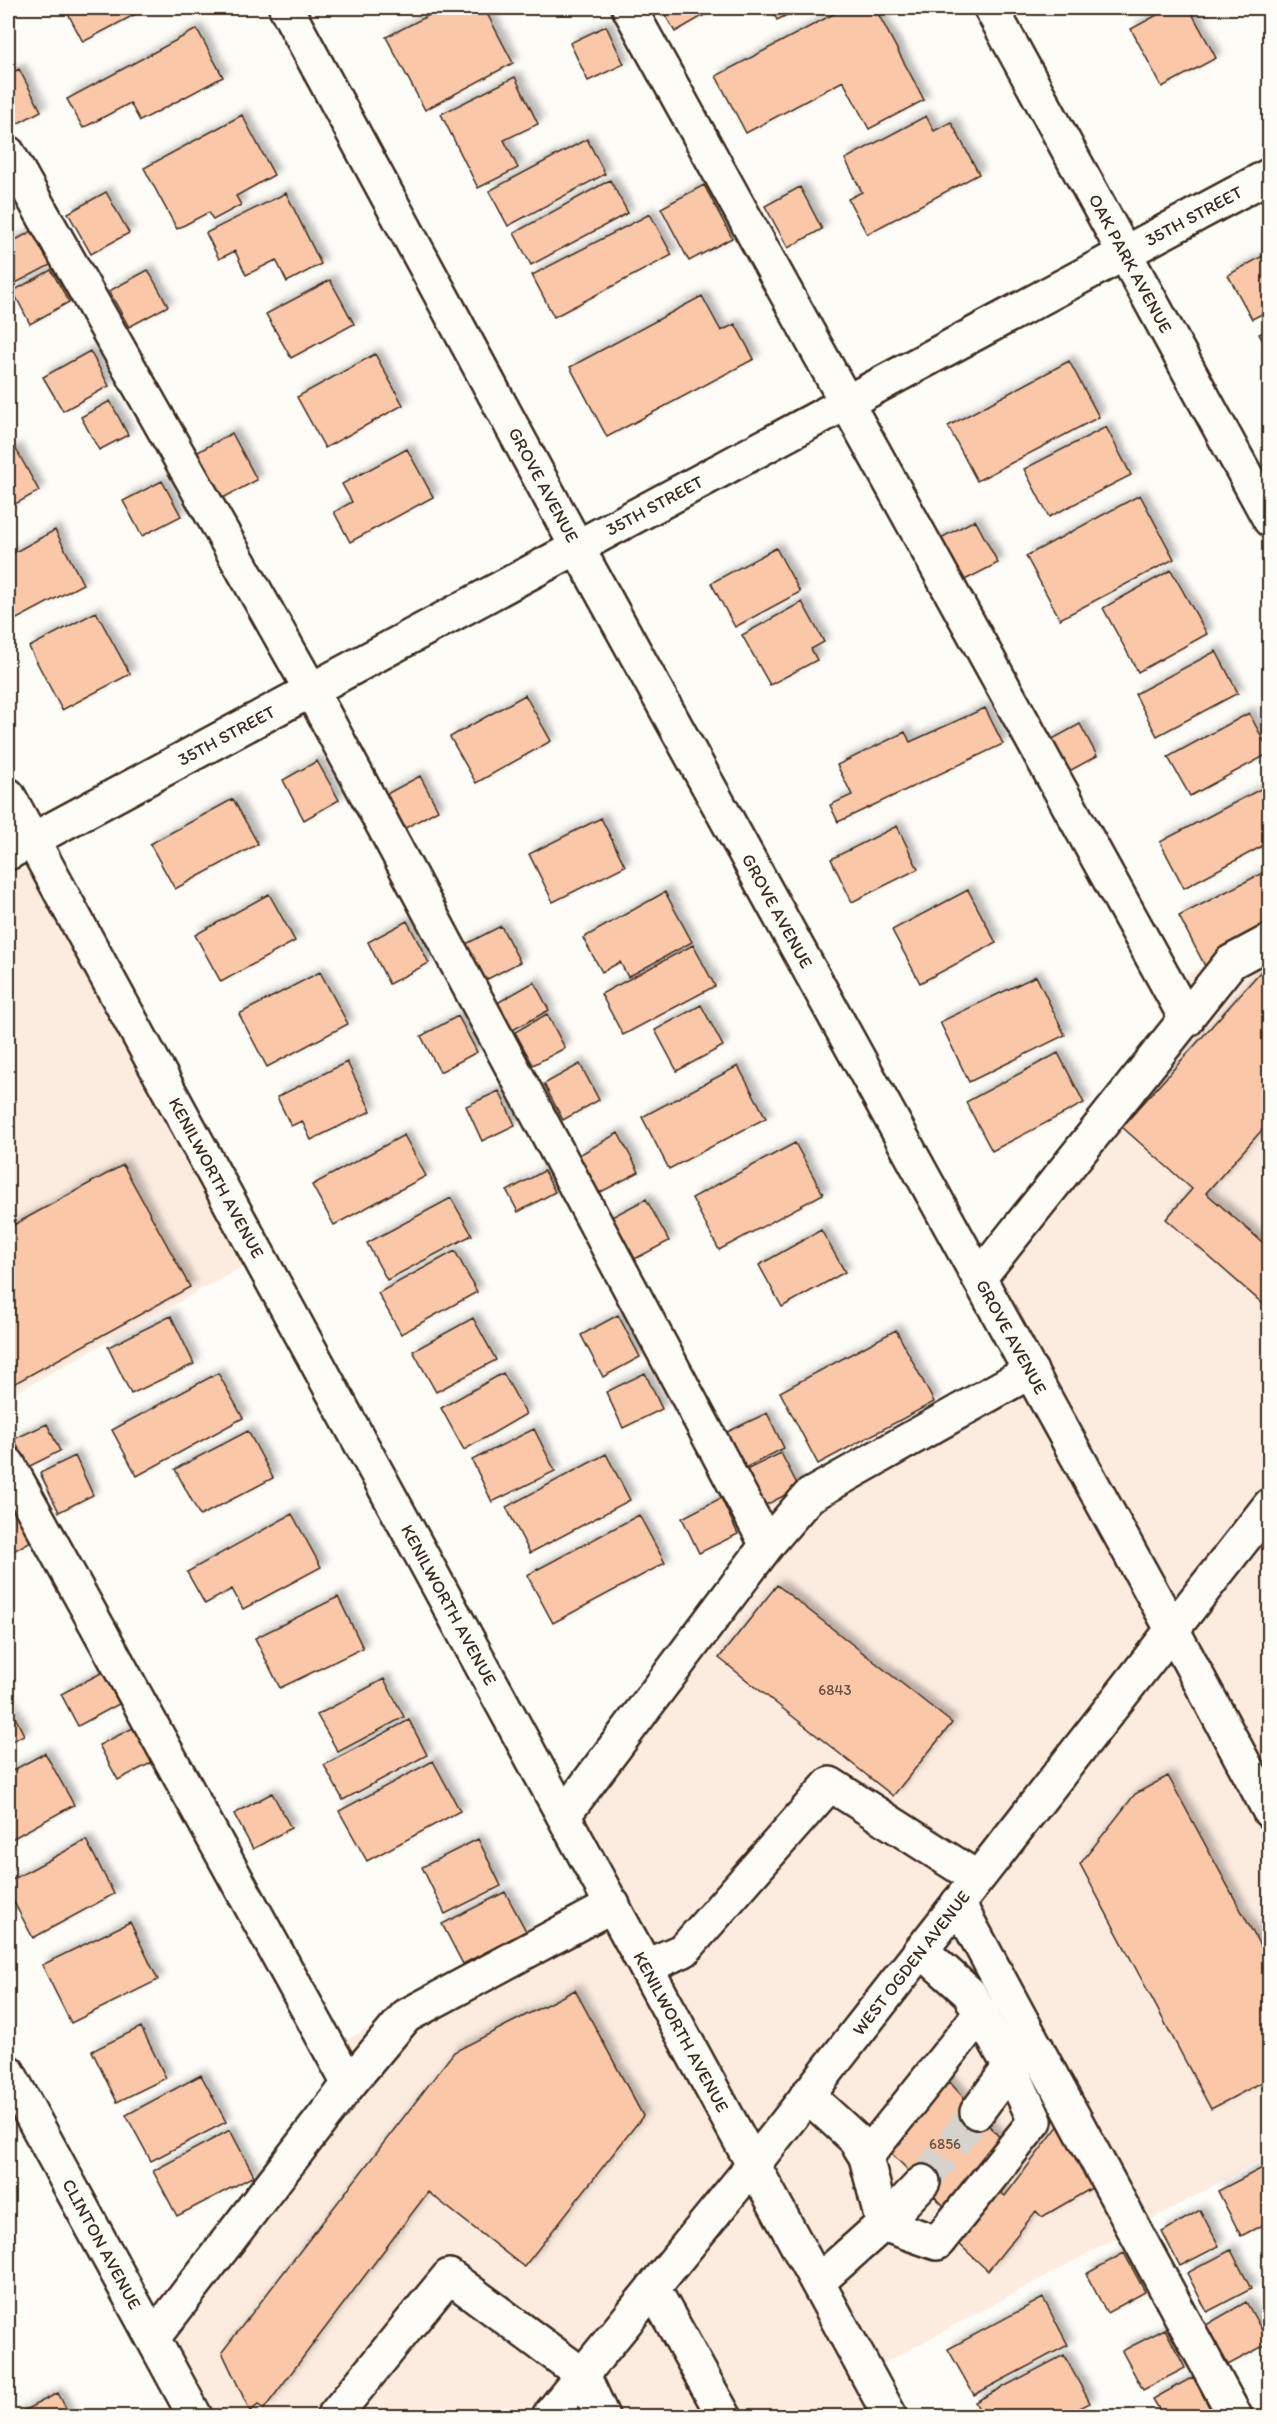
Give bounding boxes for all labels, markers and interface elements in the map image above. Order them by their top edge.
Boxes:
street label: 35TH STREET [1141,181,1246,251]
street label: OAK PARK AVENUE [1084,190,1177,337]
street label: GROVE AVENUE [504,424,583,546]
street label: 35TH STREET [602,471,707,541]
street label: 35TH STREET [174,701,279,771]
street label: GROVE AVENUE [737,850,818,972]
street label: KENILWORTH AVENUE [164,1094,269,1262]
street label: GROVE AVENUE [971,1276,1052,1398]
street label: KENILWORTH AVENUE [396,1521,501,1689]
house number: 6843 [818,1681,852,1699]
street label: WEST OGDEN AVENUE [848,1886,975,2040]
street label: KENILWORTH AVENUE [628,1948,734,2116]
house number: 6856 [929,2135,961,2153]
street label: CLINTON AVENUE [57,2175,146,2313]

